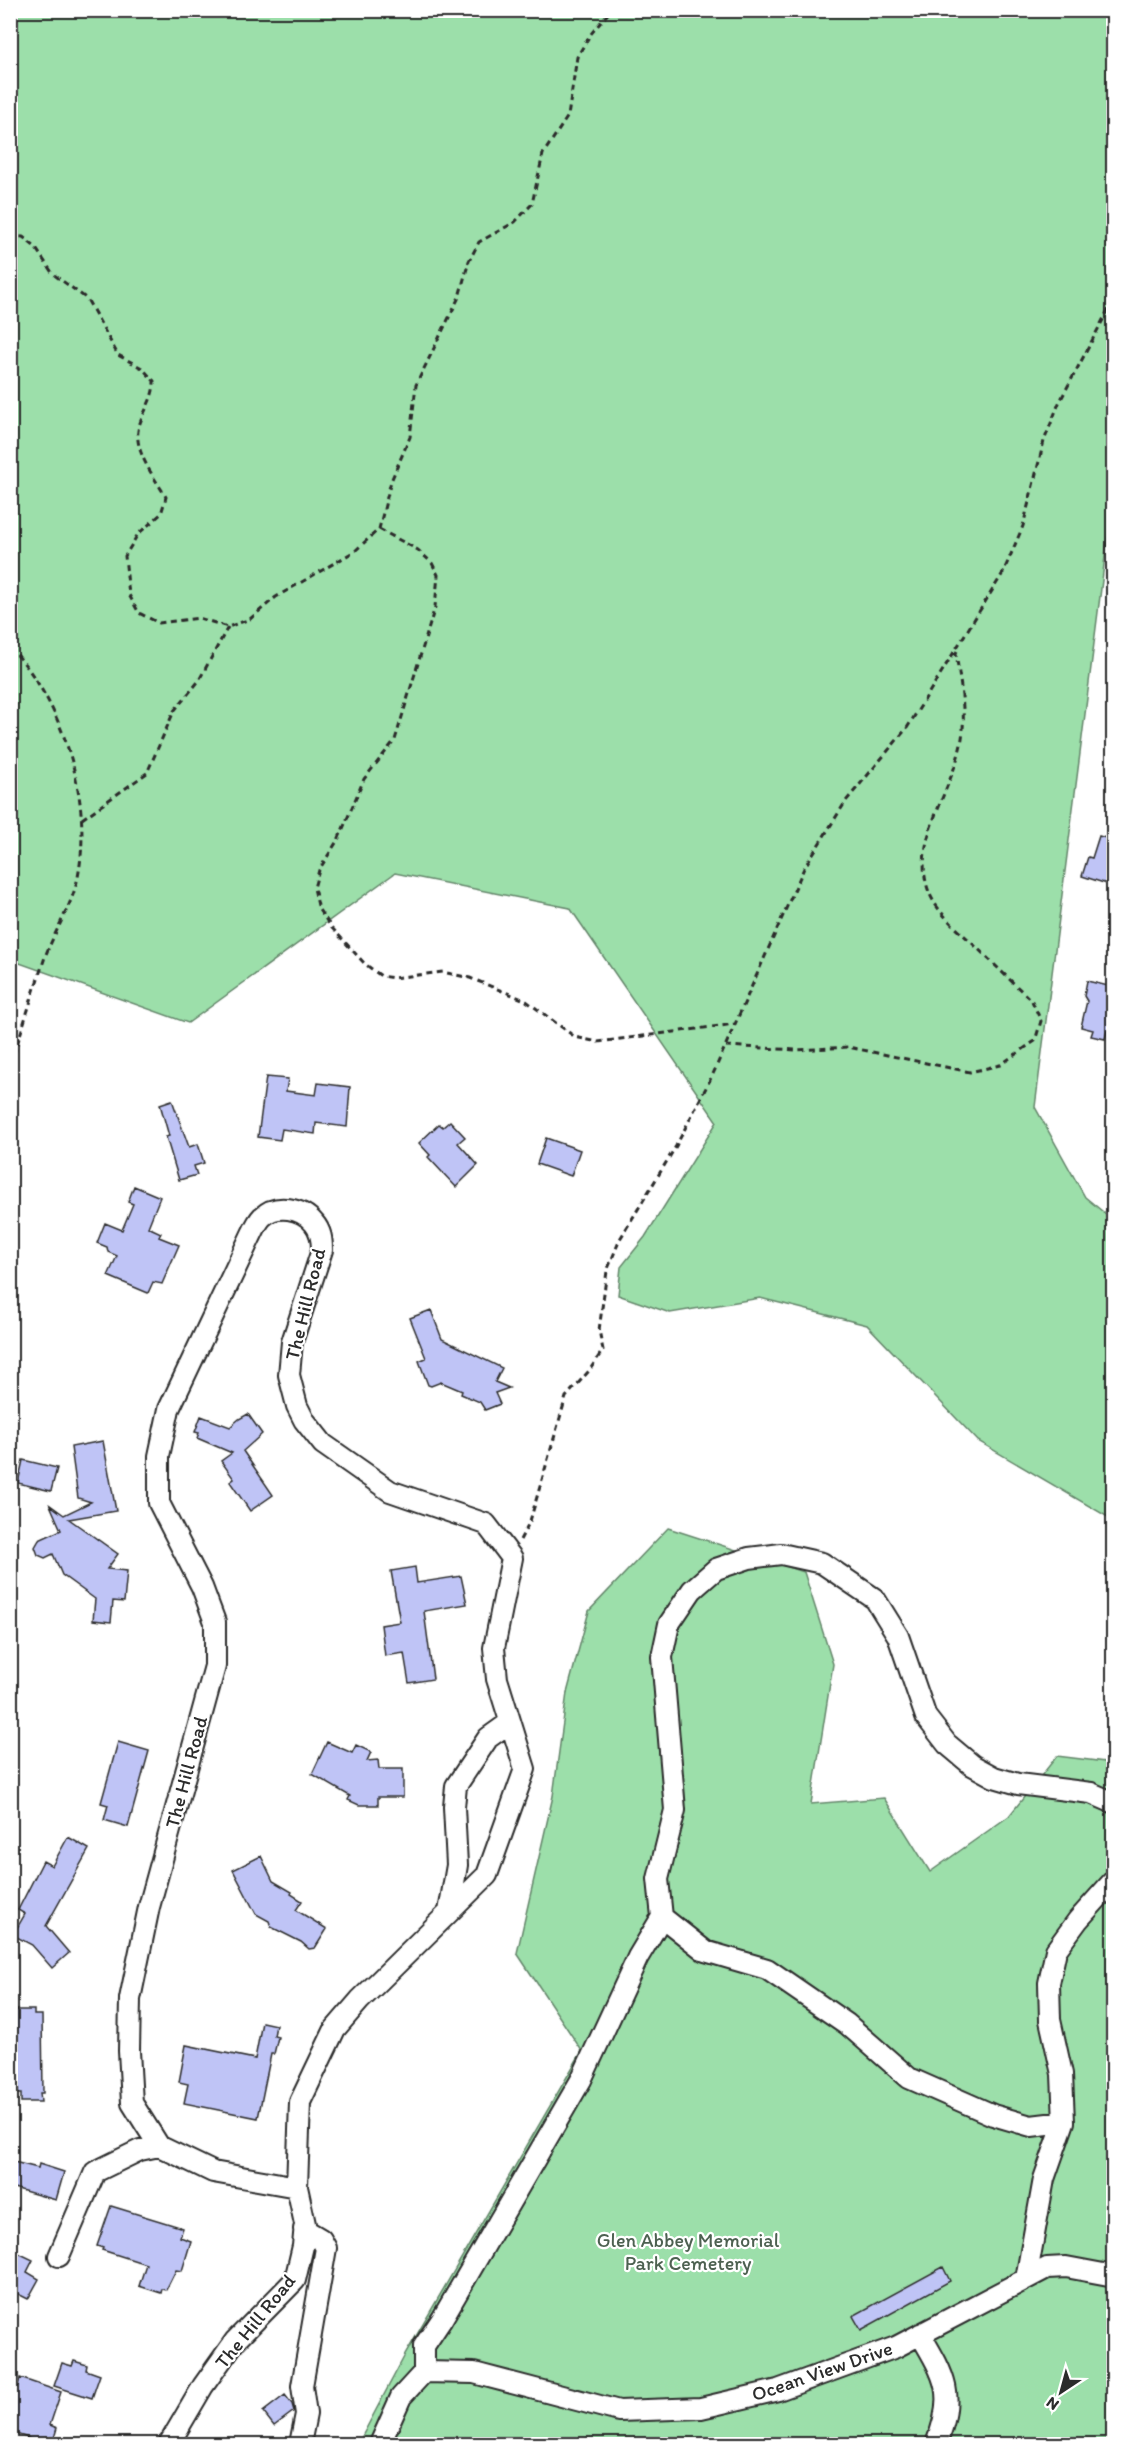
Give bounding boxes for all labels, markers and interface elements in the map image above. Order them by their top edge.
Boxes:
street label: The Hill Road [279,1245,331,1363]
street label: The Hill Road [160,1713,212,1831]
park label: Glen Abbey Memorial Park Cemetery [597,2228,780,2275]
street label: The Hill Road [210,2269,300,2373]
street label: Ocean View Drive [748,2336,896,2406]
north arrow [1031,2362,1091,2422]
text: N [1043,2393,1062,2415]

